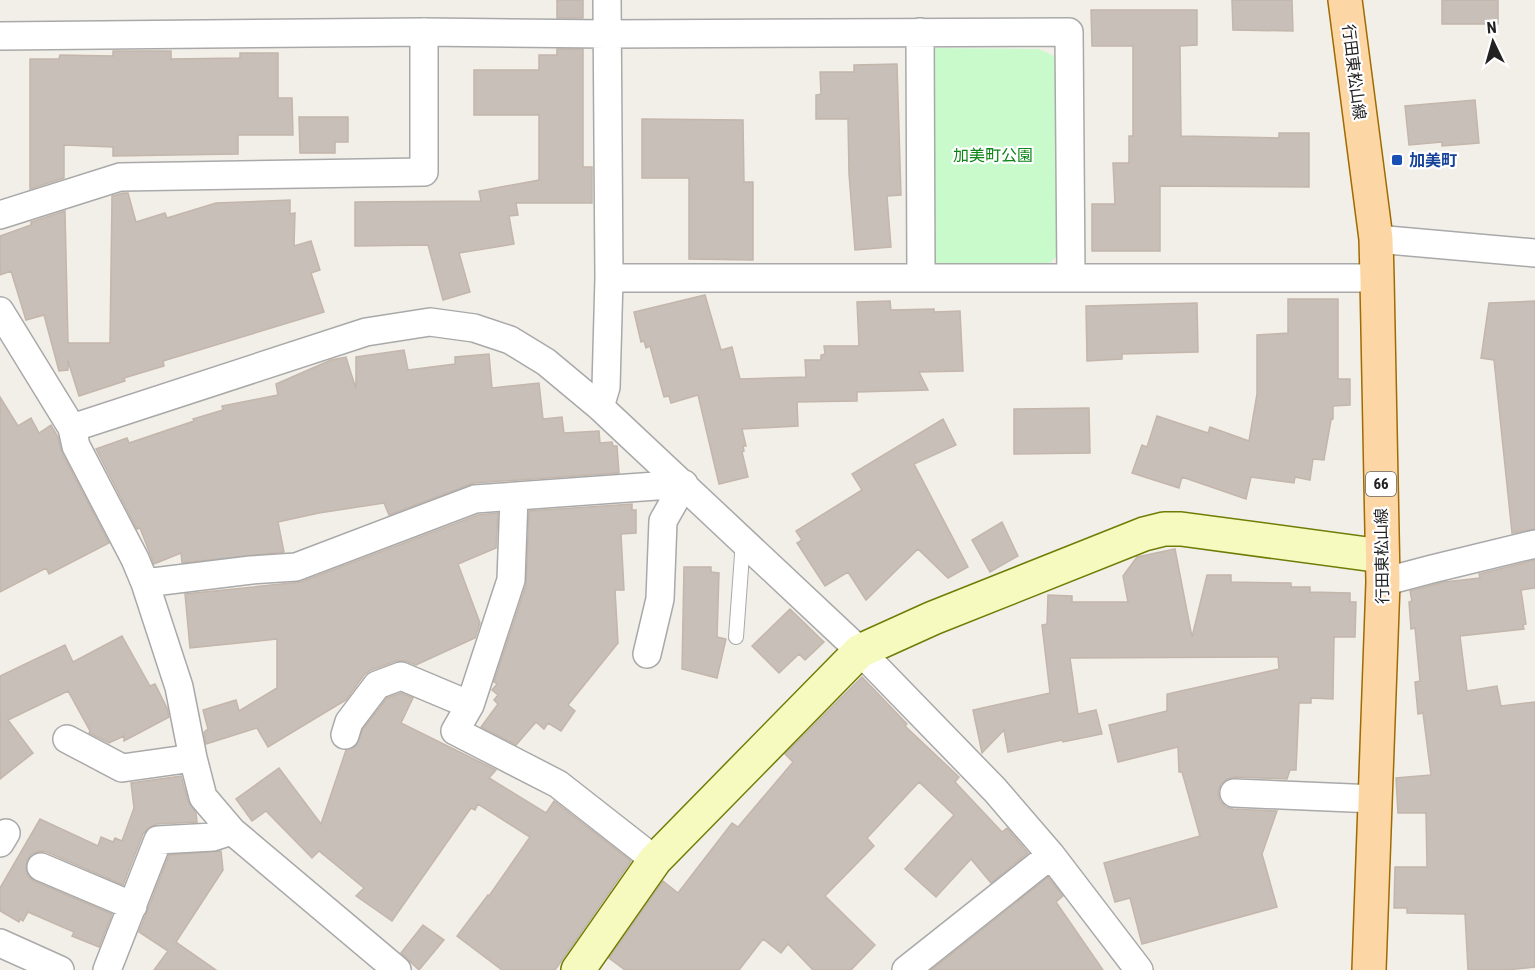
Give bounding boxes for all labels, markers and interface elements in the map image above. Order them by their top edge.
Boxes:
north arrow [1463,12,1523,72]
text: N [1486,18,1497,37]
street label: 行田東松山線 [1339,23,1369,121]
park label: 加美町公園 [953,146,1033,165]
place label: 加美町 [1409,151,1457,170]
marker: 加美町 [1390,153,1404,167]
road number: 66 [1366,472,1396,496]
street label: 行田東松山線 [1372,508,1392,604]

